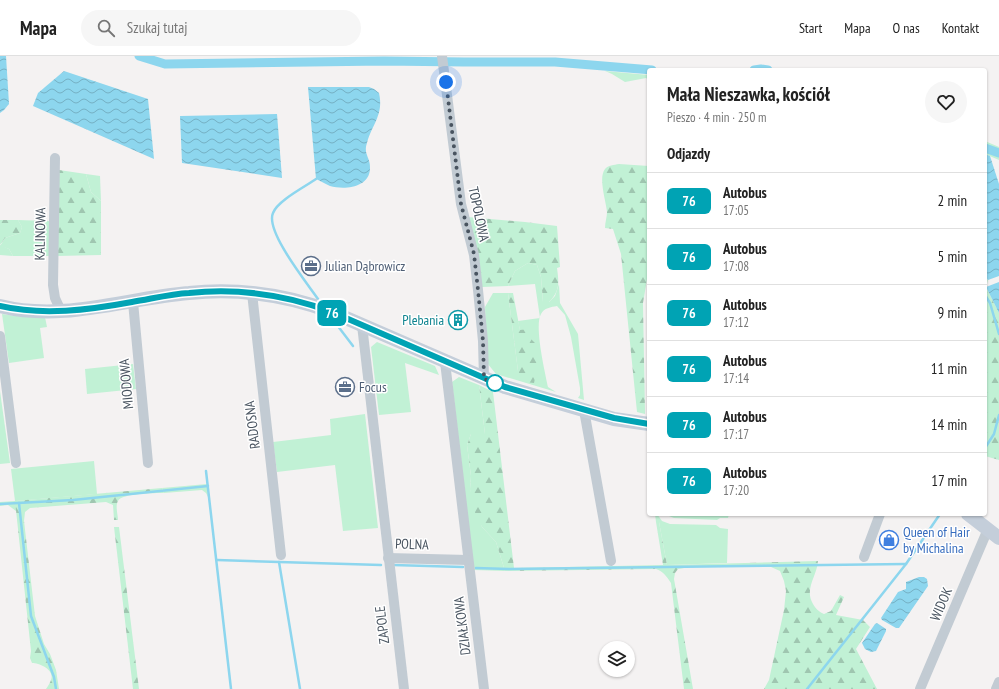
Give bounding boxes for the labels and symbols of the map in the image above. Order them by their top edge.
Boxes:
your location [436,72,456,92]
street label: TOPOLOWA [464,185,494,243]
street label: KALINOWA [31,207,49,261]
office icon: Julian Dąbrowicz [300,255,322,277]
place label: Julian Dąbrowicz [324,257,405,275]
line badge: 76 [314,300,350,326]
building icon: Plebania [447,309,469,331]
place label: Plebania [402,311,444,329]
street label: MIODOWA [115,358,137,410]
unlabelled marker [486,374,504,392]
office icon: Focus [334,376,356,398]
place label: Focus [359,378,387,396]
street label: RADOSNA [240,400,264,450]
place label: Queen of Hair by Michalina [903,523,970,557]
shop icon: Queen of Hair by Michalina [878,529,900,551]
street label: POLNA [395,534,430,554]
street label: WIDOK [926,584,956,623]
street label: DZIAŁKOWA [449,595,475,656]
street label: ZAPOLE [371,605,393,645]

